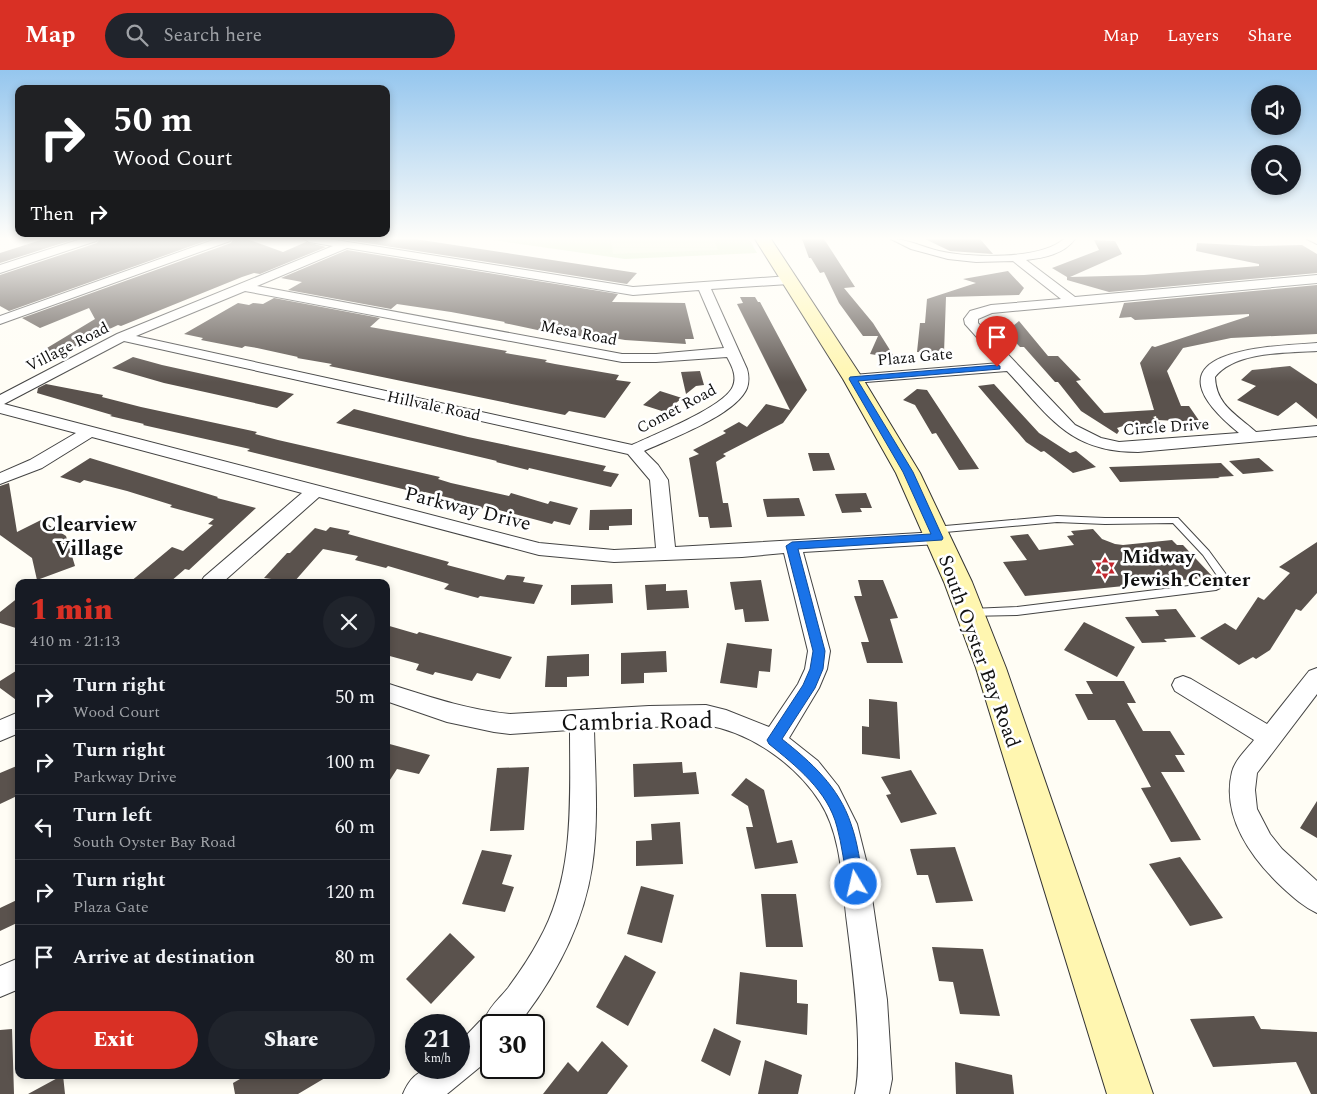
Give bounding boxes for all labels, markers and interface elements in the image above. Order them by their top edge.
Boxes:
search box [105,13,455,58]
text: Map [25,17,75,53]
icon: search [123,21,151,49]
text: Search here [163,21,262,50]
text: Map [1103,22,1139,49]
text: Layers [1167,22,1219,49]
text: Share [1247,22,1292,49]
map controls [1251,85,1301,195]
button: sound [1251,85,1301,135]
text: 50 m [113,94,193,147]
icon: right [30,105,95,170]
text: Wood Court [113,142,233,175]
button: search [1251,145,1301,195]
text: Then [30,200,74,229]
icon: right [84,200,112,228]
street label: Mesa Road [538,314,619,352]
street label: Village Road [22,316,113,378]
pin [976,316,1018,367]
icon: arrive [983,323,1011,351]
street label: Plaza Gate [876,342,954,372]
street label: Comet Road [632,378,721,440]
street label: Hillvale Road [385,384,483,428]
street label: Circle Drive [1122,412,1210,442]
street label: Parkway Drive [401,479,534,539]
district label: Clearview Village [42,509,138,565]
place label: Midway Jewish Center [1122,542,1251,595]
street label: South Oyster Bay Road [930,551,1028,752]
synagogue icon: Midway Jewish Center [1092,555,1118,581]
text: 1 min [30,587,113,633]
button: close [323,596,375,648]
text: 410 m · 21:13 [30,629,120,653]
text: Turn right [73,671,166,700]
icon: right [30,683,58,711]
text: 50 m [335,683,375,712]
text: Wood Court [73,700,160,724]
street label: Cambria Road [561,703,713,741]
text: Turn right [73,736,166,765]
icon: right [30,748,58,776]
text: 100 m [325,748,375,777]
text: Parkway Drive [73,765,177,789]
text: Turn left [73,801,152,830]
icon: left [30,813,58,841]
text: 60 m [335,813,375,842]
text: South Oyster Bay Road [73,830,236,854]
position arrow [829,857,881,909]
text: Turn right [73,866,166,895]
icon: right [30,878,58,906]
text: 120 m [325,878,375,907]
text: Plaza Gate [73,895,149,919]
icon: arrive [30,943,58,971]
text: Arrive at destination [73,943,255,972]
text: 80 m [335,943,375,972]
button: Exit [30,1011,198,1069]
button: Share [208,1011,375,1069]
speed limit sign: 30 [480,1014,545,1079]
text: 21 [423,1021,452,1059]
text: km/h [424,1049,451,1068]

